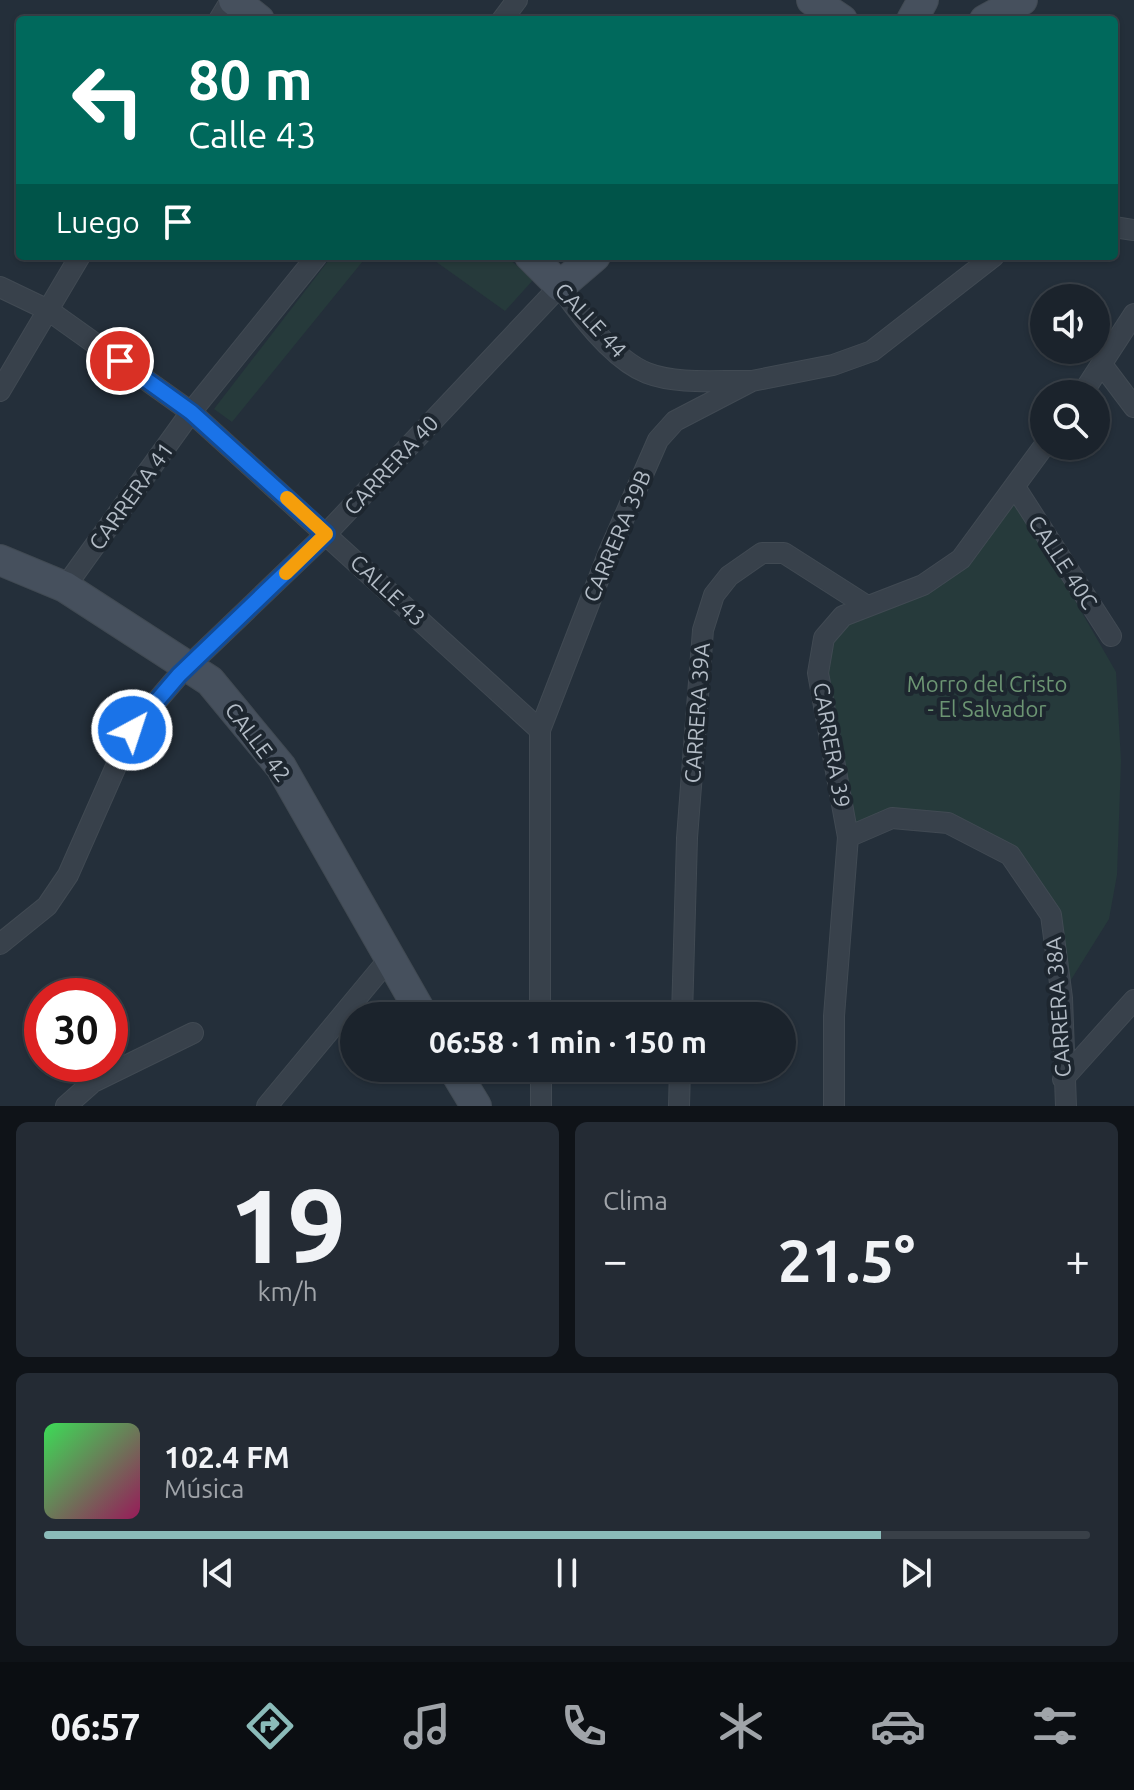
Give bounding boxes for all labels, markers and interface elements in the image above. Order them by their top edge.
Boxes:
icon: left [56,48,160,152]
text: 80 m [188,48,313,111]
text: Calle 43 [188,114,316,155]
icon: arrive [156,200,200,244]
text: Luego [56,205,140,239]
street label: CALLE 44 [551,277,632,362]
map controls [1030,284,1110,460]
button: sound [1030,284,1110,364]
pin [86,327,154,395]
icon: arrive [98,339,142,383]
button: search [1030,380,1110,460]
street label: CARRERA 40 [338,410,443,519]
street label: CARRERA 41 [83,437,178,554]
street label: CARRERA 39B [578,466,656,605]
street label: CALLE 40C [1024,510,1103,613]
street label: CALLE 43 [346,549,431,630]
street label: CARRERA 39A [679,641,714,784]
park label: Morro del Cristo - El Salvador [907,671,1067,721]
street label: CARRERA 39 [809,680,856,809]
position arrow [90,688,174,772]
street label: CALLE 42 [220,697,296,786]
street label: CARRERA 38A [1040,935,1075,1078]
speed limit sign: 30 [24,978,128,1082]
text: 06:58 · 1 min · 150 m [429,1025,707,1059]
text: 19 [229,1166,346,1283]
text: Clima [603,1186,668,1215]
text: 21.5° [778,1226,915,1293]
text: − [603,1235,628,1284]
text: + [1065,1235,1090,1284]
text: km/h [257,1277,318,1306]
text: 102.4 FM [164,1440,290,1474]
text: Música [164,1474,244,1503]
icon: previous [196,1551,240,1595]
icon: pause [545,1551,589,1595]
icon: next [894,1551,938,1595]
icon: directions [242,1698,298,1754]
icon: music [399,1698,455,1754]
icon: phone [556,1698,612,1754]
icon: climate [713,1698,769,1754]
icon: car [870,1698,926,1754]
icon: filters [1027,1698,1083,1754]
text: 06:57 [51,1706,141,1747]

